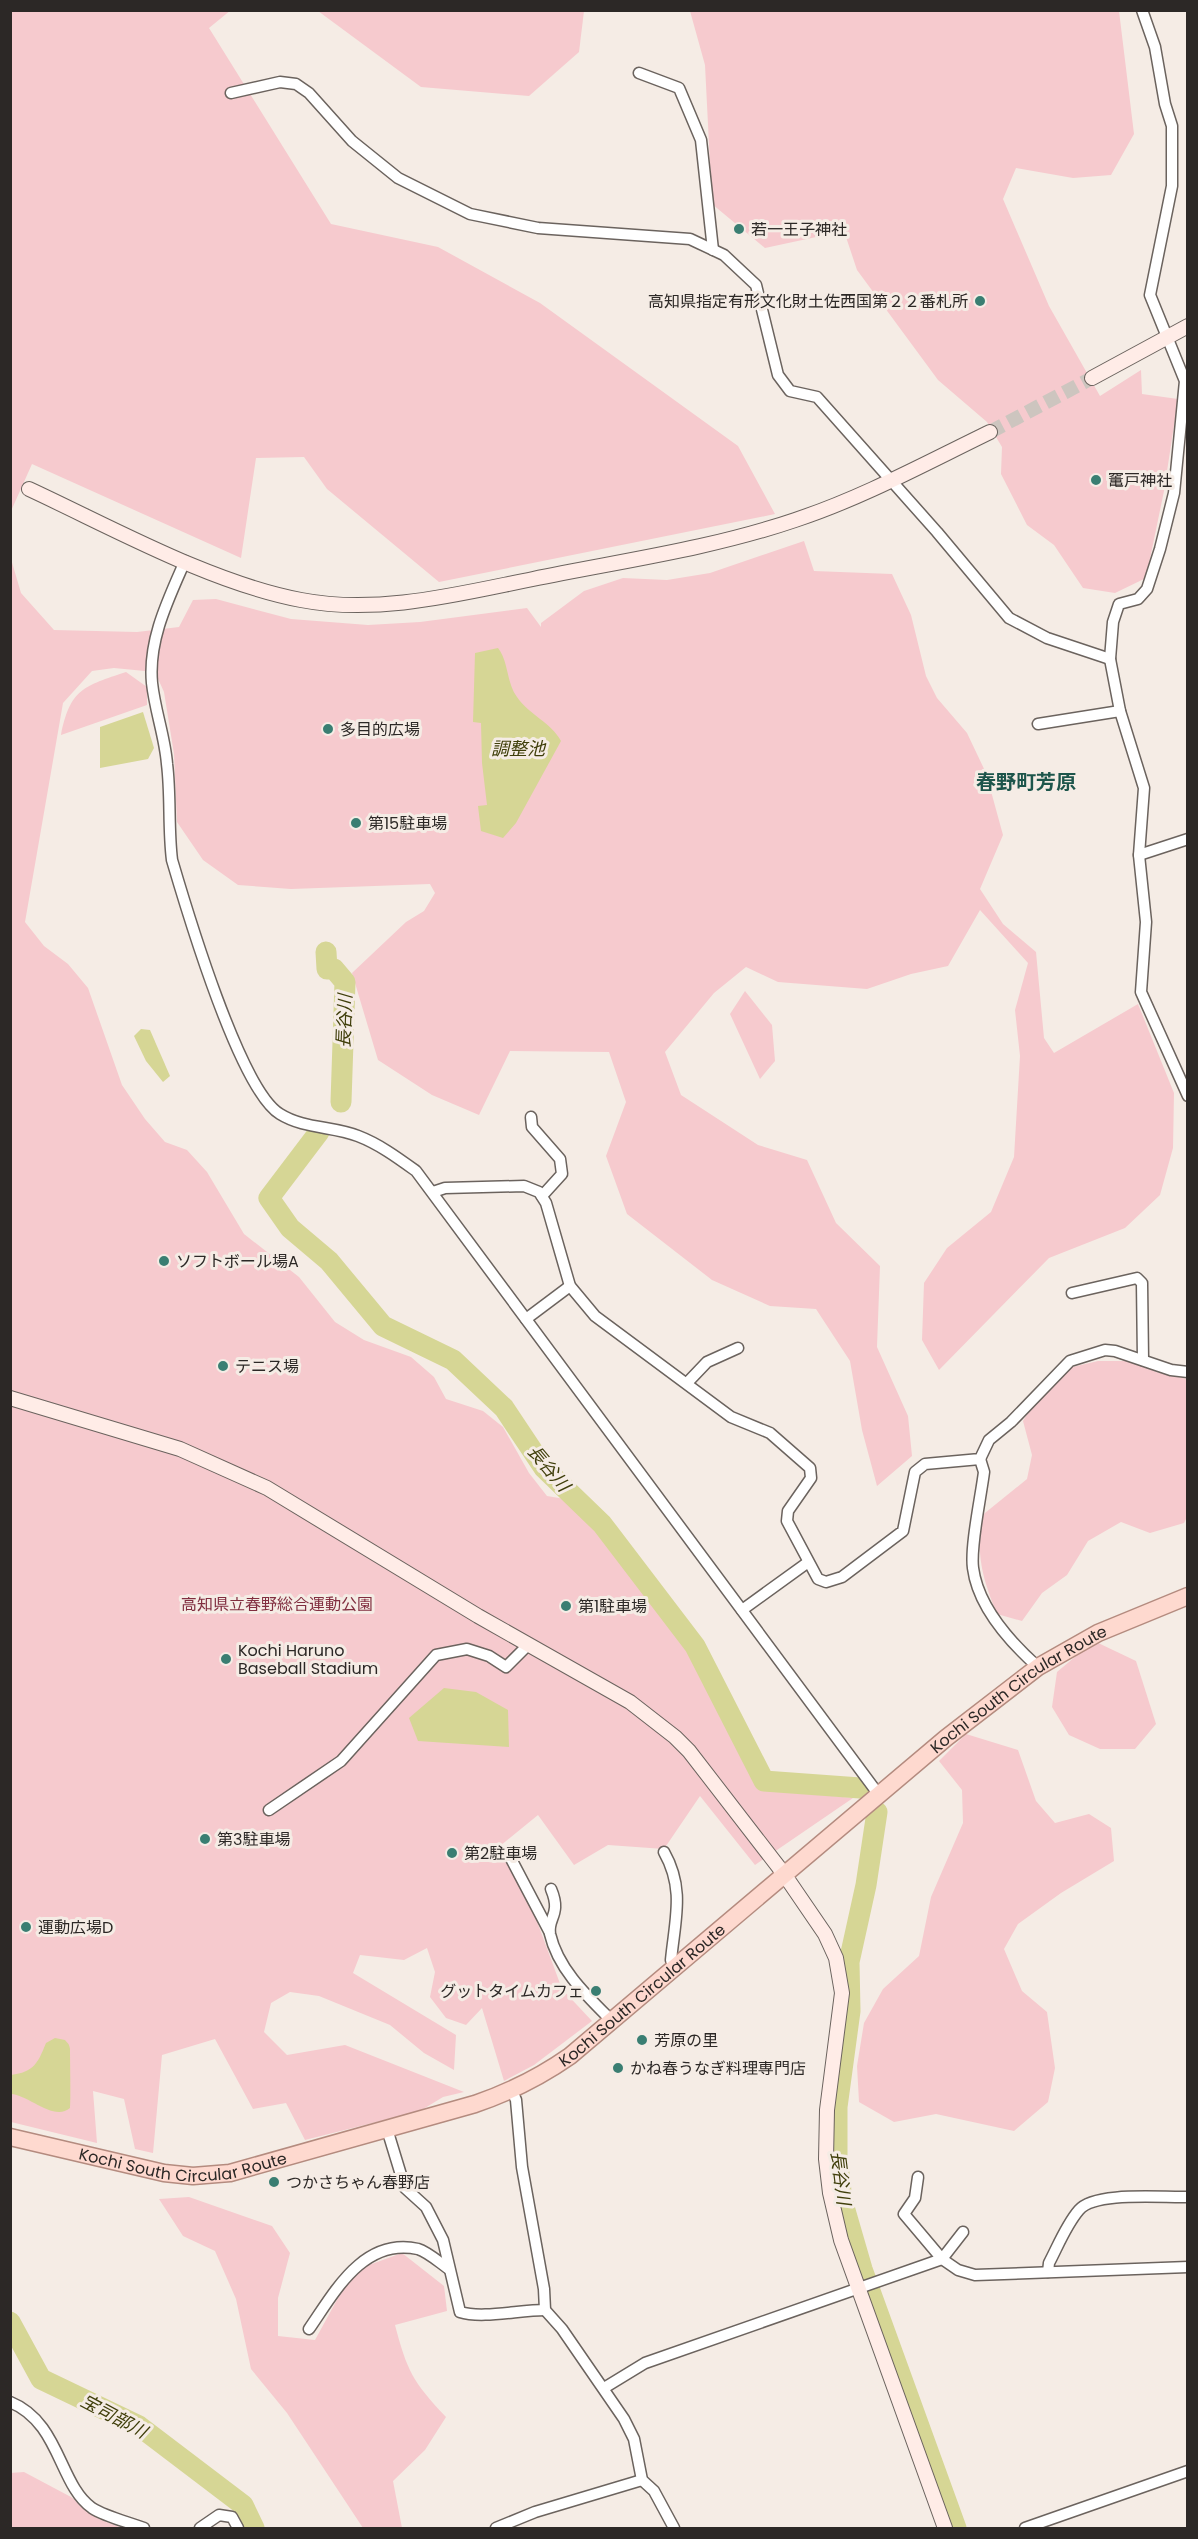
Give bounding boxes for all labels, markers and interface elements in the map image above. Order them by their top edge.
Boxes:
place label: 若一王子神社 [751,218,847,241]
marker: 若一王子神社 [732,222,746,236]
place label: 高知県指定有形文化財土佐西国第２２番札所 [648,290,968,313]
marker: 高知県指定有形文化財土佐西国第２２番札所 [973,294,987,308]
place label: 竃戸神社 [1108,469,1172,492]
marker: 竃戸神社 [1089,473,1103,487]
place label: 多目的広場 [340,718,420,741]
marker: 多目的広場 [321,722,335,736]
water label: 調整池 [491,736,547,761]
district label: 春野町芳原 [976,768,1076,796]
place label: 第15駐車場 [368,812,447,835]
marker: 第15駐車場 [349,816,363,830]
water label: 長谷川 [331,992,358,1048]
place label: ソフトボール場A [176,1250,299,1273]
marker: ソフトボール場A [157,1254,171,1268]
place label: テニス場 [235,1355,299,1378]
marker: テニス場 [216,1359,230,1373]
water label: 長谷川 [522,1439,577,1498]
park label: 高知県立春野総合運動公園 [181,1593,373,1616]
place label: 第1駐車場 [578,1595,647,1618]
marker: 第1駐車場 [559,1599,573,1613]
street label: Kochi South Circular Route [925,1619,1110,1758]
place label: Kochi Haruno Baseball Stadium [238,1639,378,1680]
marker: Kochi Haruno Baseball Stadium [219,1652,233,1666]
place label: 第3駐車場 [217,1828,290,1851]
marker: 第3駐車場 [198,1832,212,1846]
place label: 第2駐車場 [464,1842,537,1865]
marker: 第2駐車場 [445,1846,459,1860]
place label: 運動広場D [38,1916,113,1939]
street label: Kochi South Circular Route [554,1918,730,2072]
marker: 運動広場D [19,1920,33,1934]
place label: グットタイムカフェ [440,1980,584,2003]
marker: グットタイムカフェ [589,1984,603,1998]
place label: 芳原の里 [654,2029,718,2052]
marker: 芳原の里 [635,2033,649,2047]
place label: かね春うなぎ料理専門店 [630,2057,806,2080]
marker: かね春うなぎ料理専門店 [611,2061,625,2075]
street label: Kochi South Circular Route [77,2142,289,2188]
water label: 長谷川 [825,2150,857,2208]
place label: つかさちゃん春野店 [286,2171,430,2194]
marker: つかさちゃん春野店 [267,2175,281,2189]
water label: 宝司部川 [76,2388,153,2445]

